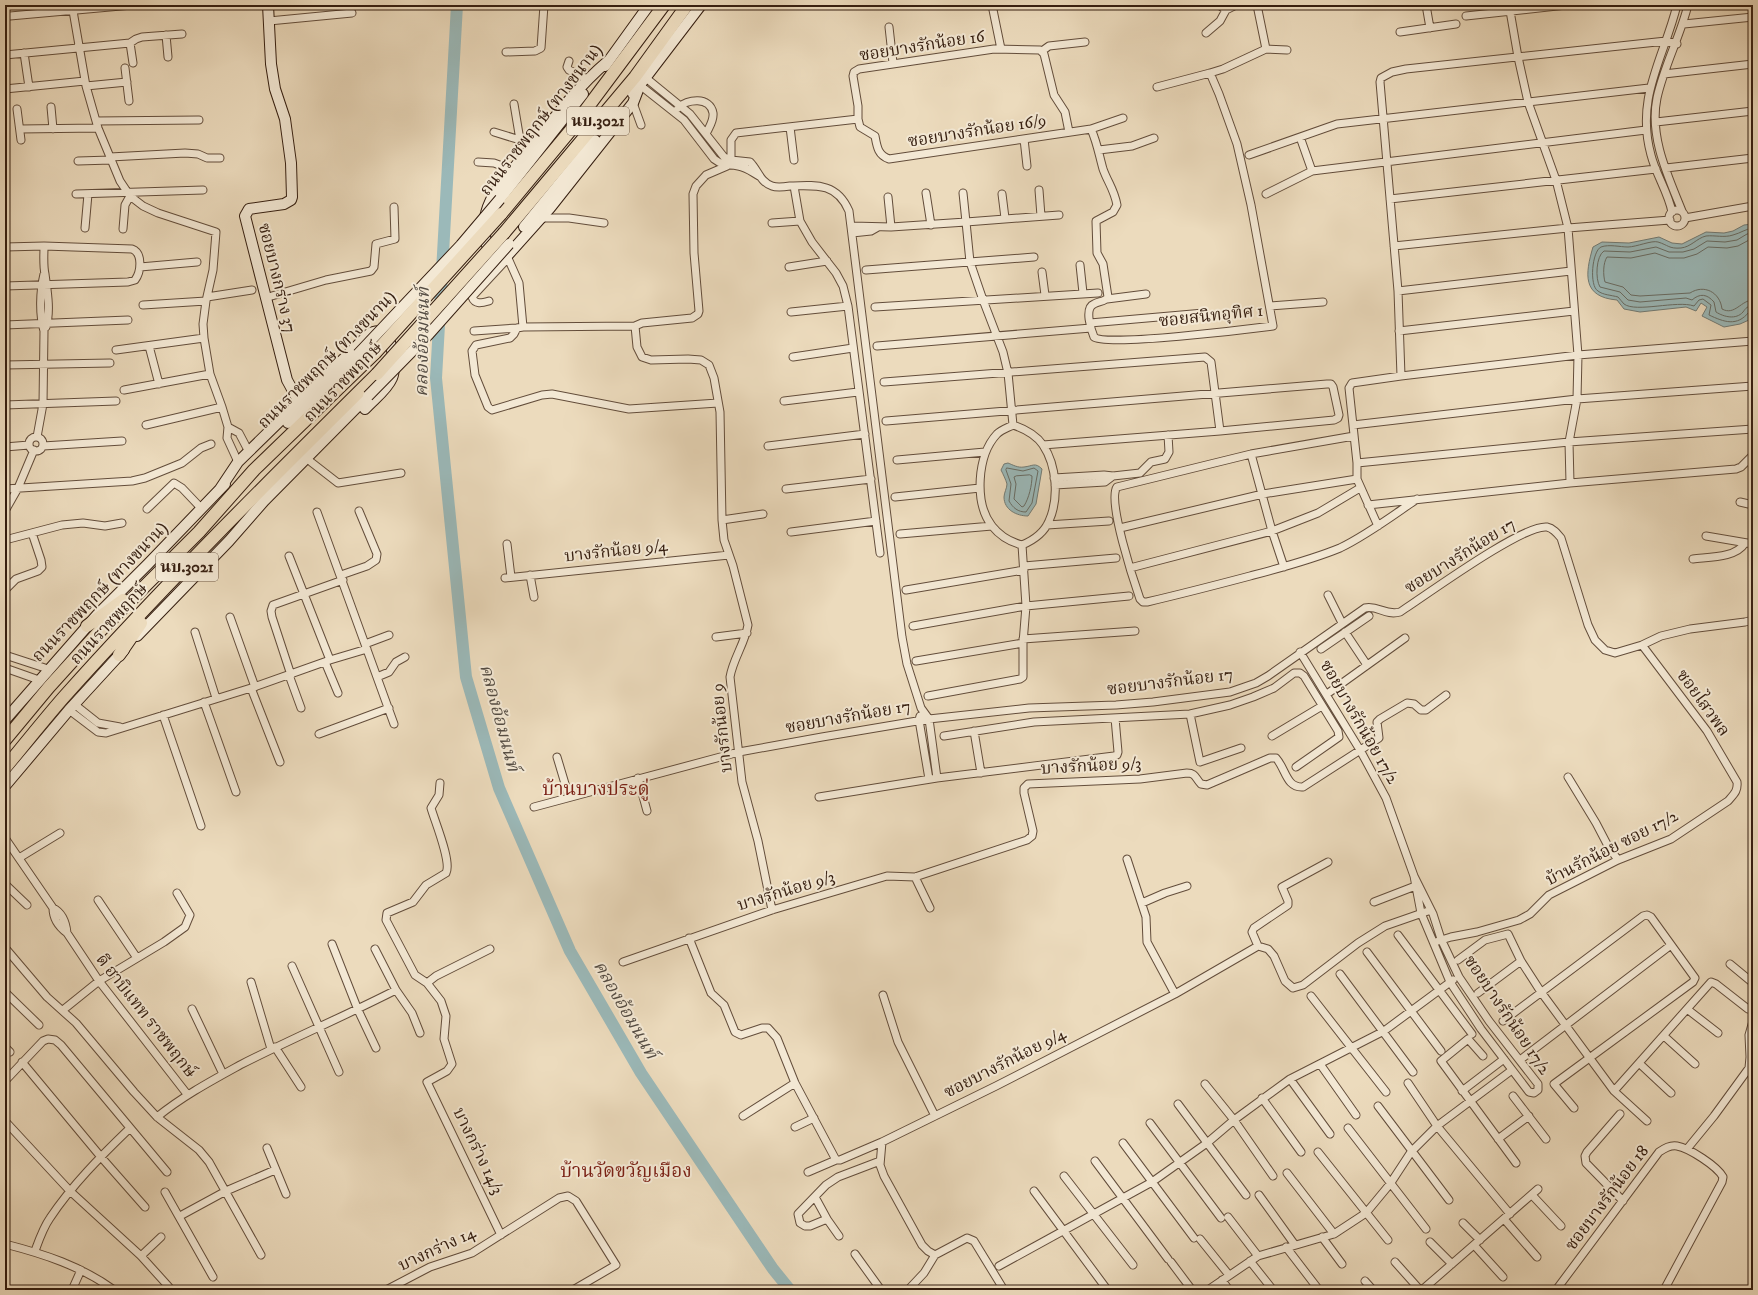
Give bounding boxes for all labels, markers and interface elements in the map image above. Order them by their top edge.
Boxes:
street label: ซอยบางรักน้อย 16 [858,25,987,67]
street label: ถนนราชพฤกษ์ (ทางขนาน) [474,39,607,200]
road number: นบ.3021 [567,107,629,135]
street label: ซอยบางรักน้อย 16/9 [906,109,1048,153]
street label: ซอยบางกร่าง 37 [253,221,301,335]
water label: คลองอ้อมนนท์ [410,283,435,397]
street label: ถนนราชพฤกษ์ (ทางขนาน) [254,287,400,433]
street label: ซอยสนิทอุทิศ 1 [1158,300,1264,332]
street label: ถนนราชพฤกษ์ [299,337,387,427]
street label: ซอยบางรักน้อย 17 [1400,513,1520,599]
street label: ถนนราชพฤกษ์ (ทางขนาน) [28,518,172,666]
street label: บางรักน้อย 9/4 [563,535,670,567]
road number: นบ.3021 [156,553,218,581]
street label: ถนนราชพฤกษ์ [66,579,152,669]
street label: ซอยบางรักน้อย 17/2 [1315,656,1404,789]
water label: คลองอ้อมนนท์ [474,662,526,778]
street label: ซอยบางรักน้อย 17 [1106,663,1234,701]
street label: ซอยไสวพล [1671,664,1736,741]
street label: บางรักน้อย 9 [706,682,738,774]
street label: ซอยบางรักน้อย 17 [784,695,912,739]
street label: บางรักน้อย 9/3 [1040,752,1142,780]
district label: บ้านบางประดู่ [542,778,650,801]
street label: บ้านรักน้อย ซอย 17/2 [1542,805,1683,891]
street label: บางรักน้อย 9/3 [735,866,837,916]
street label: ดี ฮาบิแทท ราชพฤกษ์ [91,949,202,1083]
street label: ซอยบางรักน้อย 17/2 [1459,951,1556,1080]
water label: คลองอ้อมนนท์ [588,956,665,1066]
street label: ซอยบางรักน้อย 9/4 [940,1022,1071,1103]
street label: บางกร่าง 14/3 [448,1104,508,1198]
street label: ซอยบางรักน้อย 18 [1560,1141,1654,1255]
district label: บ้านวัดขวัญเมือง [560,1160,692,1183]
street label: บางกร่าง 14 [395,1221,480,1276]

